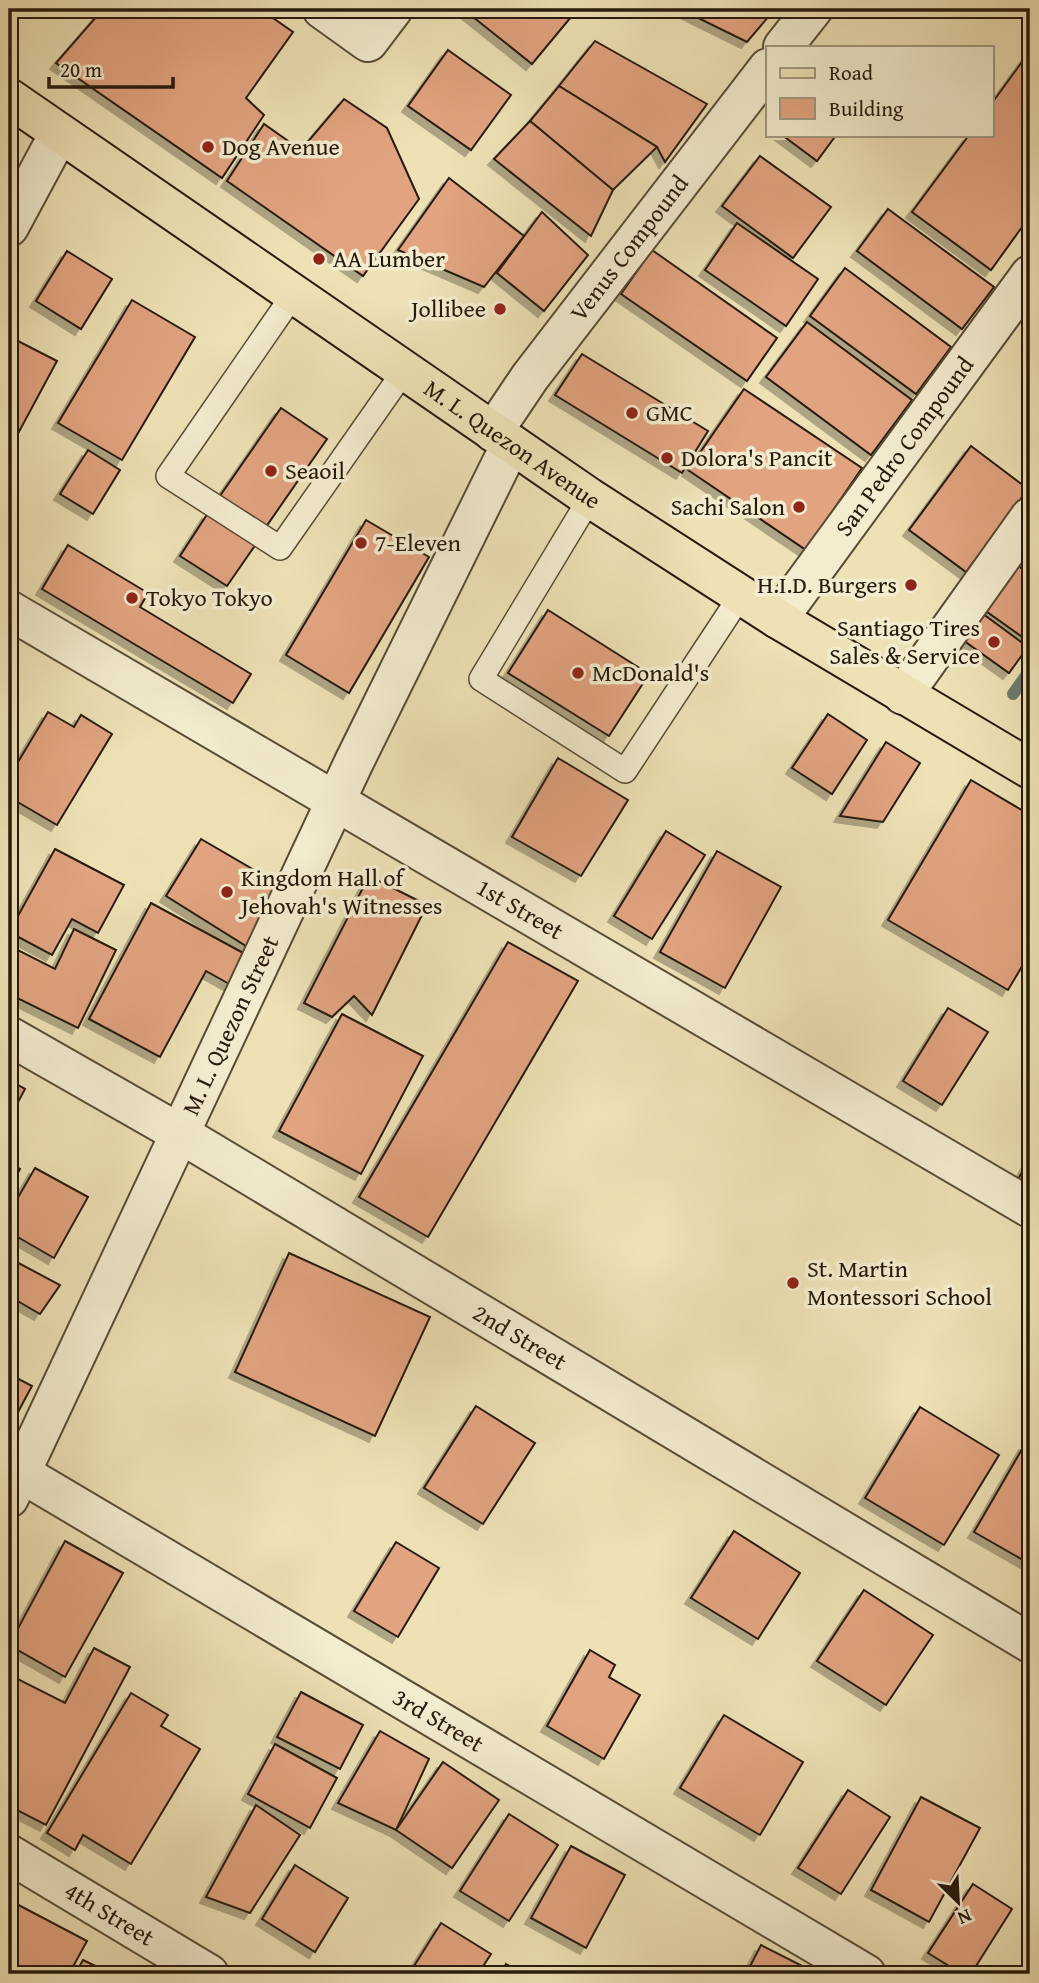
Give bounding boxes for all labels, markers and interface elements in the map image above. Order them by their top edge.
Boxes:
scale bar [49,46,173,90]
legend [766,46,993,136]
text: 20 m [60,54,102,85]
text: Road [829,57,874,88]
text: Building [829,93,904,124]
place label: Dog Avenue [222,129,340,164]
marker: Dog Avenue [200,139,216,155]
street label: Venus Compound [561,167,697,328]
place label: AA Lumber [333,241,445,276]
marker: AA Lumber [311,251,327,267]
place label: Jollibee [408,291,486,326]
marker: Jollibee [492,301,508,317]
street label: San Pedro Compound [826,349,982,543]
street label: M. L. Quezon Avenue [417,371,608,517]
place label: GMC [646,395,693,430]
marker: GMC [624,405,640,421]
place label: Dolora's Pancit [681,440,833,475]
marker: Dolora's Pancit [659,450,675,466]
place label: Seaoil [285,453,345,488]
marker: Seaoil [263,463,279,479]
place label: Sachi Salon [671,489,786,524]
marker: Sachi Salon [791,499,807,515]
place label: 7-Eleven [375,525,462,560]
marker: 7-Eleven [353,535,369,551]
place label: H.I.D. Burgers [757,567,897,602]
marker: H.I.D. Burgers [903,577,919,593]
place label: Tokyo Tokyo [146,580,273,615]
marker: Tokyo Tokyo [124,590,140,606]
place label: Santiago Tires Sales & Service [829,610,980,673]
marker: Santiago Tires Sales & Service [986,634,1002,650]
place label: McDonald's [592,655,709,690]
marker: McDonald's [570,665,586,681]
place label: Kingdom Hall of Jehovah's Witnesses [238,860,443,923]
street label: 1st Street [470,869,571,948]
marker: Kingdom Hall of Jehovah's Witnesses [219,884,235,900]
street label: M. L. Quezon Street [173,929,287,1121]
place label: St. Martin Montessori School [807,1251,992,1314]
marker: St. Martin Montessori School [785,1275,801,1291]
street label: 2nd Street [466,1295,574,1379]
street label: 3rd Street [387,1679,491,1761]
north arrow [923,1868,993,1938]
street label: 4th Street [58,1873,162,1955]
text: N [953,1902,976,1933]

